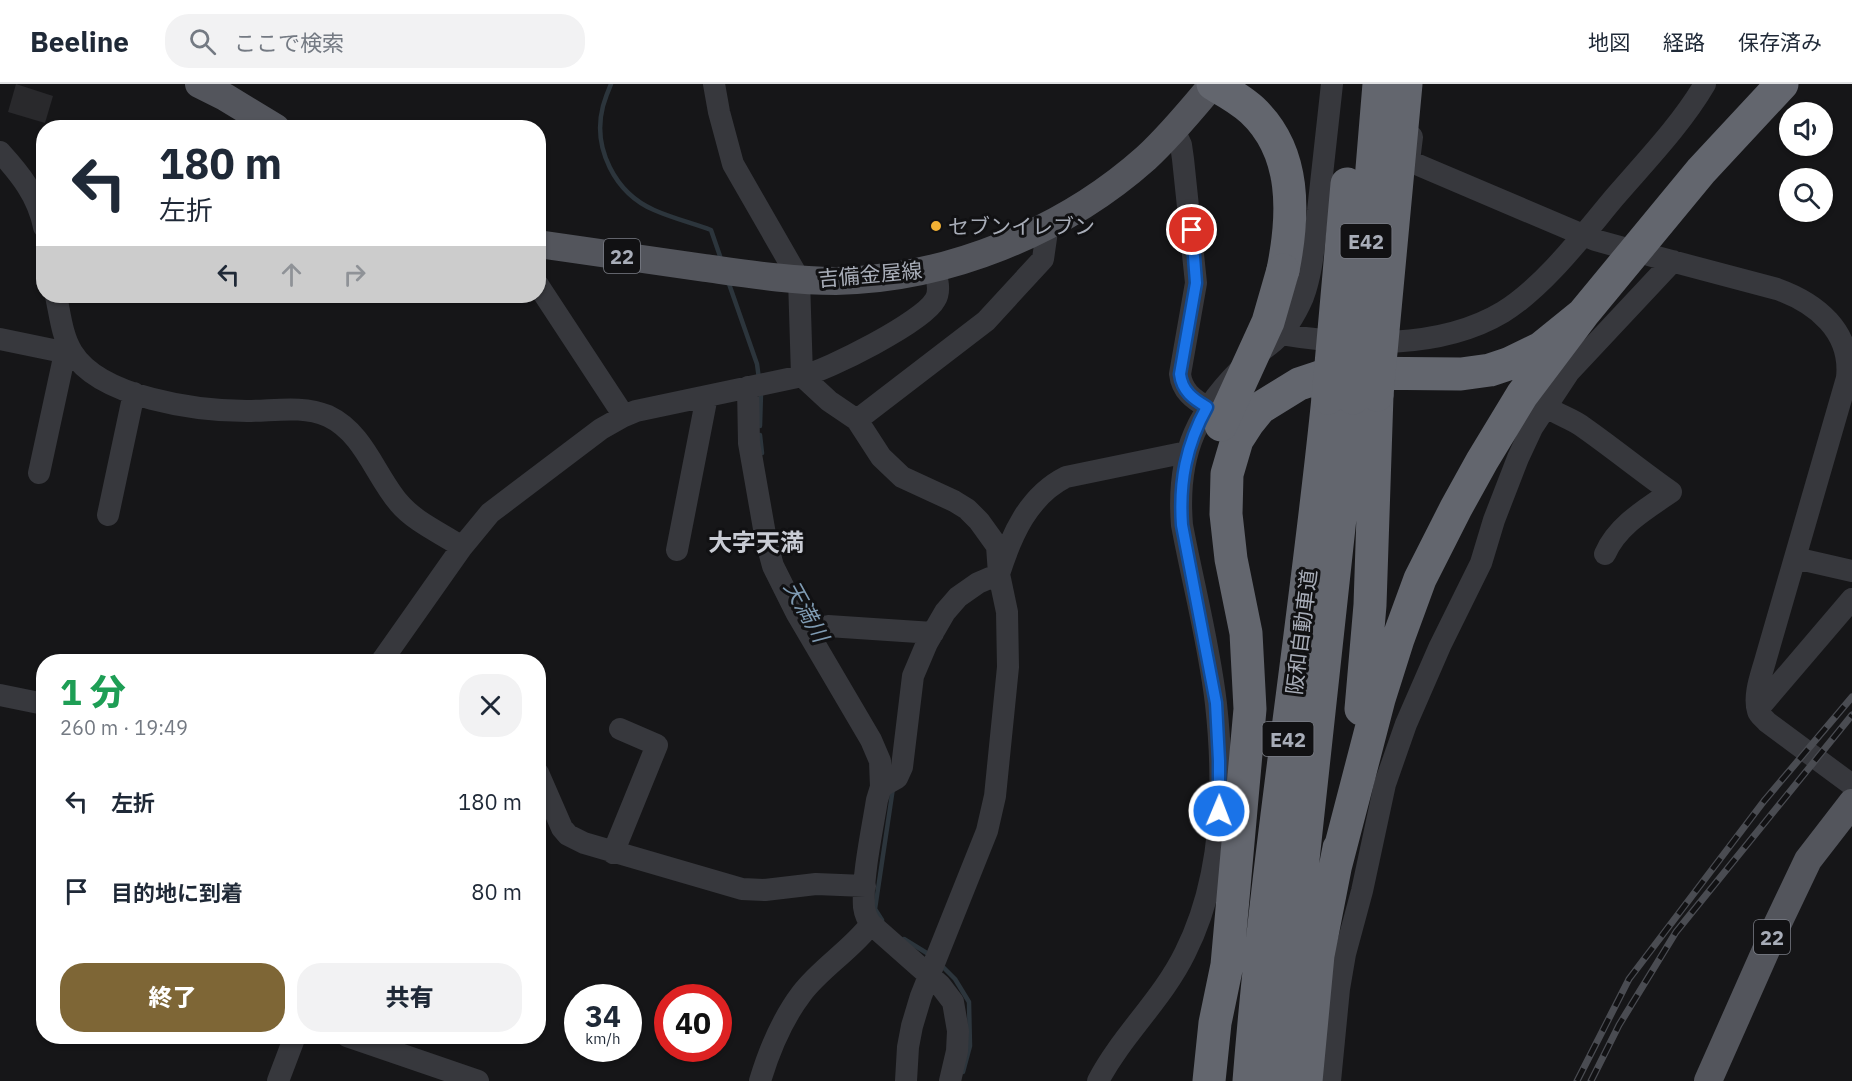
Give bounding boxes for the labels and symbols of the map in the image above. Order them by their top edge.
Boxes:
pin [1166,204,1217,255]
place label: セブンイレブン [948,212,1095,240]
marker: セブンイレブン [929,219,943,233]
road number: E42 [1340,224,1392,258]
road number: 22 [604,239,640,273]
street label: 吉備金屋線 [816,255,924,293]
district label: 大字天満 [708,526,804,558]
street label: 阪和自動車道 [1279,568,1323,696]
water label: 天満川 [778,575,837,649]
road number: E42 [1262,722,1314,756]
position arrow [1187,779,1251,843]
road number: 22 [1754,920,1790,954]
speed limit sign: 40 [654,984,732,1062]

